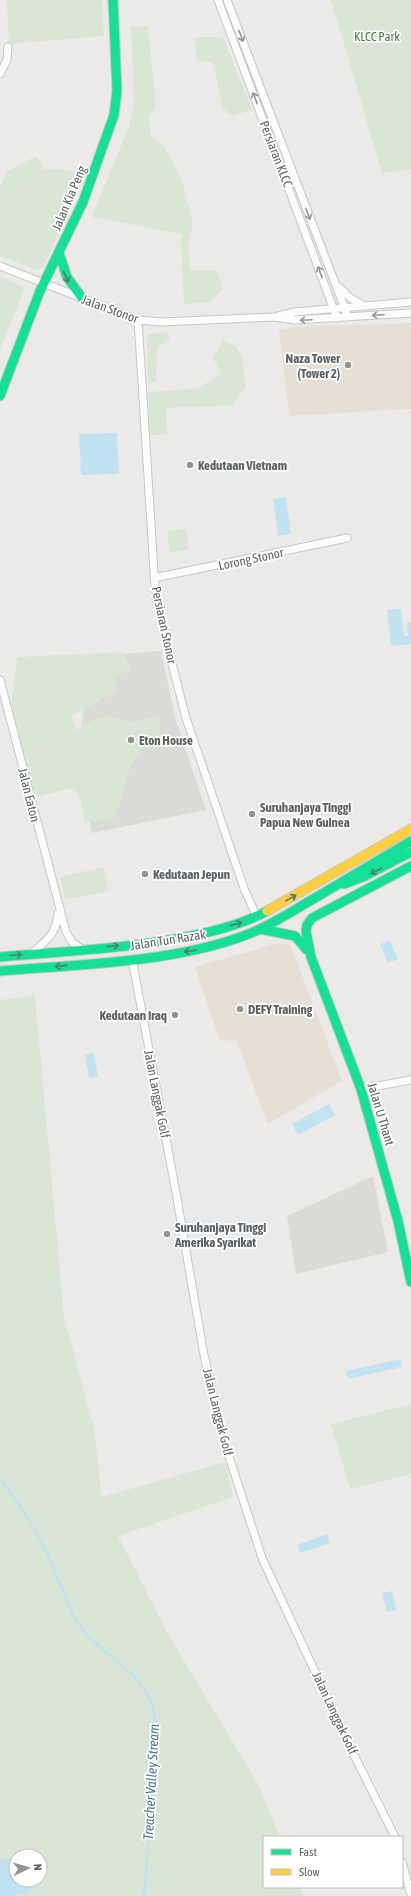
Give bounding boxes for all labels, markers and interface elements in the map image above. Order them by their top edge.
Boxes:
park label: KLCC Park [354,29,400,44]
one-way arrow [237,30,245,42]
one-way arrow [251,91,258,104]
street label: Persiaran KLCC [256,119,296,189]
street label: Jalan Kia Peng [49,163,90,233]
one-way arrow [305,207,312,219]
one-way arrow [316,266,324,278]
one-way arrow [63,271,70,283]
street label: Jalan Stonor [80,292,141,326]
one-way arrow [372,312,385,319]
one-way arrow [300,316,313,323]
place label: Naza Tower (Tower 2) [286,351,341,381]
marker: Naza Tower (Tower 2) [343,360,353,370]
place label: Kedutaan Vietnam [198,458,287,473]
marker: Kedutaan Vietnam [185,460,195,470]
street label: Lorong Stonor [217,545,285,573]
street label: Persiaran Stonor [148,585,180,665]
place label: Eton House [139,733,193,748]
marker: Eton House [126,735,136,745]
street label: Jalan Eaton [15,766,43,824]
place label: Suruhanjaya Tinggi Papua New Guinea [260,800,351,830]
marker: Suruhanjaya Tinggi Papua New Guinea [247,809,257,819]
place label: Kedutaan Jepun [153,867,230,882]
one-way arrow [371,867,383,875]
marker: Kedutaan Jepun [140,869,150,879]
one-way arrow [285,893,297,901]
one-way arrow [229,920,242,927]
street label: Jalan Tun Razak [129,927,207,953]
one-way arrow [106,942,119,950]
one-way arrow [184,947,197,955]
one-way arrow [9,952,22,959]
one-way arrow [55,963,68,970]
place label: DEFY Training [248,1002,313,1017]
marker: DEFY Training [235,1004,245,1014]
place label: Kedutaan Iraq [100,1008,167,1023]
marker: Kedutaan Iraq [170,1010,180,1020]
street label: Jalan Langgak Golf [141,1049,173,1140]
street label: Jalan U Thant [364,1081,398,1148]
place label: Suruhanjaya Tinggi Amerika Syarikat [174,1220,266,1250]
marker: Suruhanjaya Tinggi Amerika Syarikat [162,1229,172,1239]
street label: Jalan Langgak Golf [200,1367,236,1458]
street label: Jalan Langgak Golf [309,1669,361,1757]
water label: Treacher Valley Stream [140,1723,162,1841]
legend [263,1836,403,1888]
text: Fast [299,1845,317,1859]
north arrow [8,1848,48,1888]
text: N [32,1863,44,1871]
text: Slow [299,1865,320,1879]

